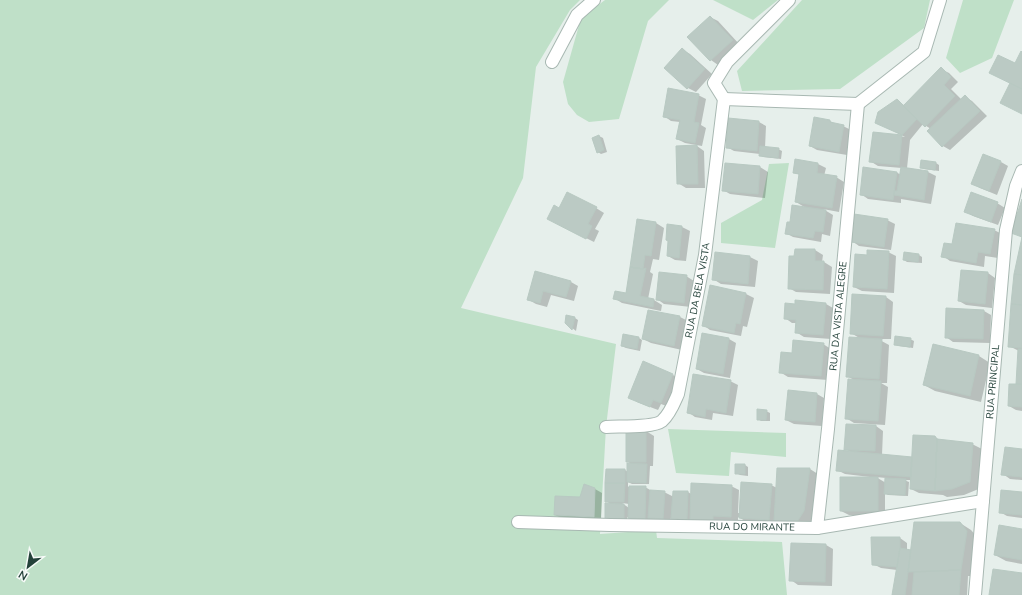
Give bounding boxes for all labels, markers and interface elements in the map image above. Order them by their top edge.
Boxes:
street label: RUA DA BELA VISTA [682,241,714,339]
street label: RUA DA VISTA ALEGRE [826,261,850,371]
street label: RUA PRINCIPAL [983,344,1003,419]
street label: RUA DO MIRANTE [709,519,795,535]
north arrow [8,547,48,587]
text: N [16,567,30,584]

